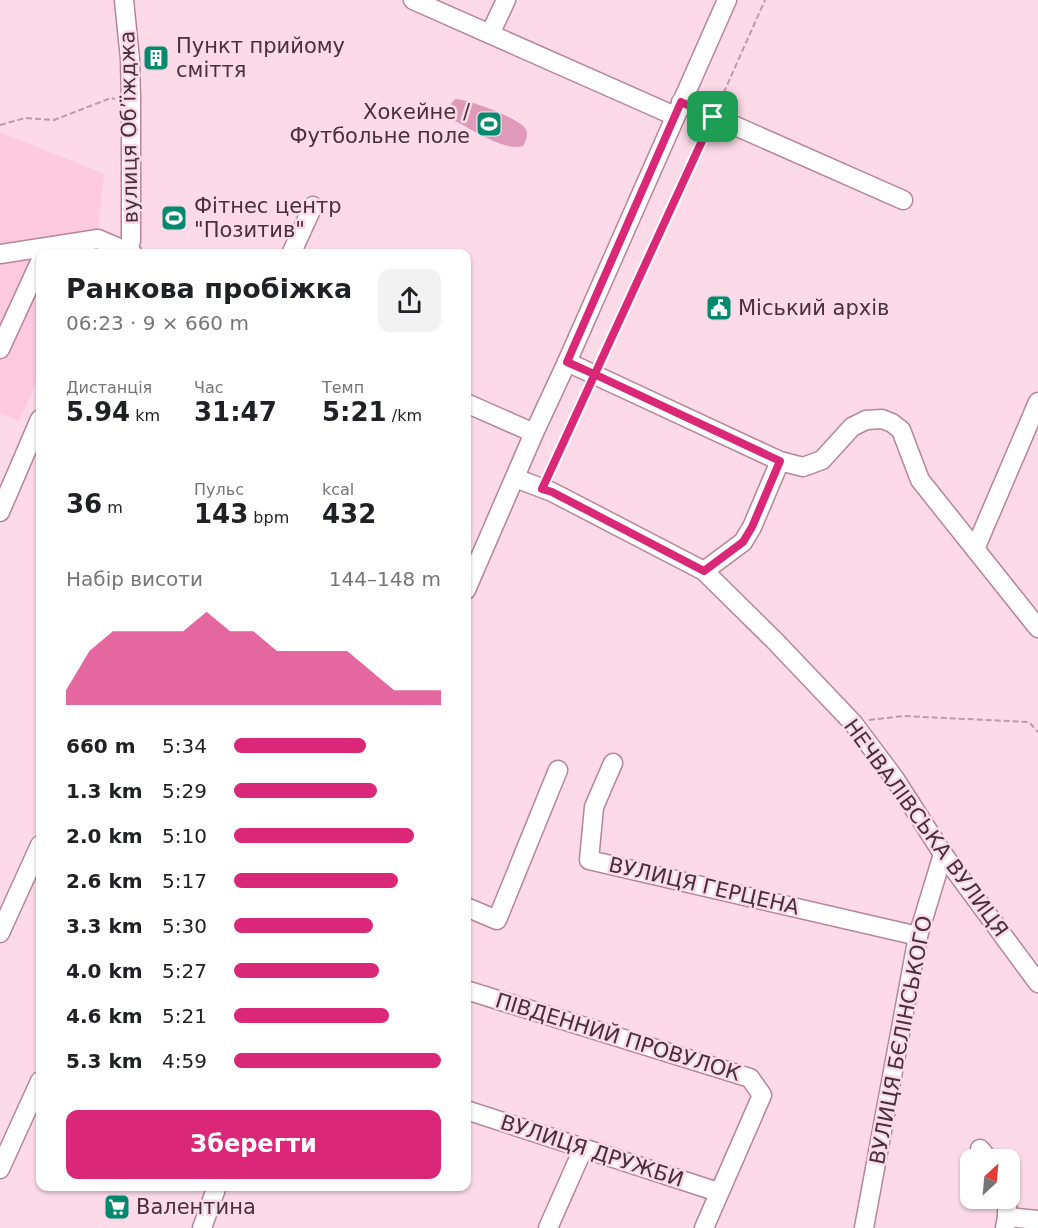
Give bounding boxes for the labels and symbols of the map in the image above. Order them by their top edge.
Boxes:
street label: вулиця Обʼїжджа [115,30,143,224]
place label: Пункт прийому сміття [176,34,345,82]
building icon: Пункт прийому сміття [141,43,171,73]
pin [687,91,738,142]
place label: Хокейне / Футбольне поле [289,100,471,148]
sports icon: Хокейне / Футбольне поле [474,109,504,139]
place label: Фітнес центр "Позитив" [194,194,342,242]
sports icon: Фітнес центр "Позитив" [159,203,189,233]
public building icon: Міський архів [704,293,734,323]
place label: Міський архів [738,296,889,320]
street label: НЕЧВАЛІВСЬКА ВУЛИЦЯ [839,714,1013,942]
street label: ВУЛИЦЯ ГЕРЦЕНА [606,852,802,920]
street label: ВУЛИЦЯ БЄЛІНСЬКОГО [865,914,937,1166]
street label: ПІВДЕННИЙ ПРОВУЛОК [492,987,744,1086]
street label: ВУЛИЦЯ ДРУЖБИ [498,1110,686,1192]
north arrow [960,1149,1020,1209]
supermarket icon: Валентина [102,1192,132,1222]
place label: Валентина [136,1195,256,1219]

